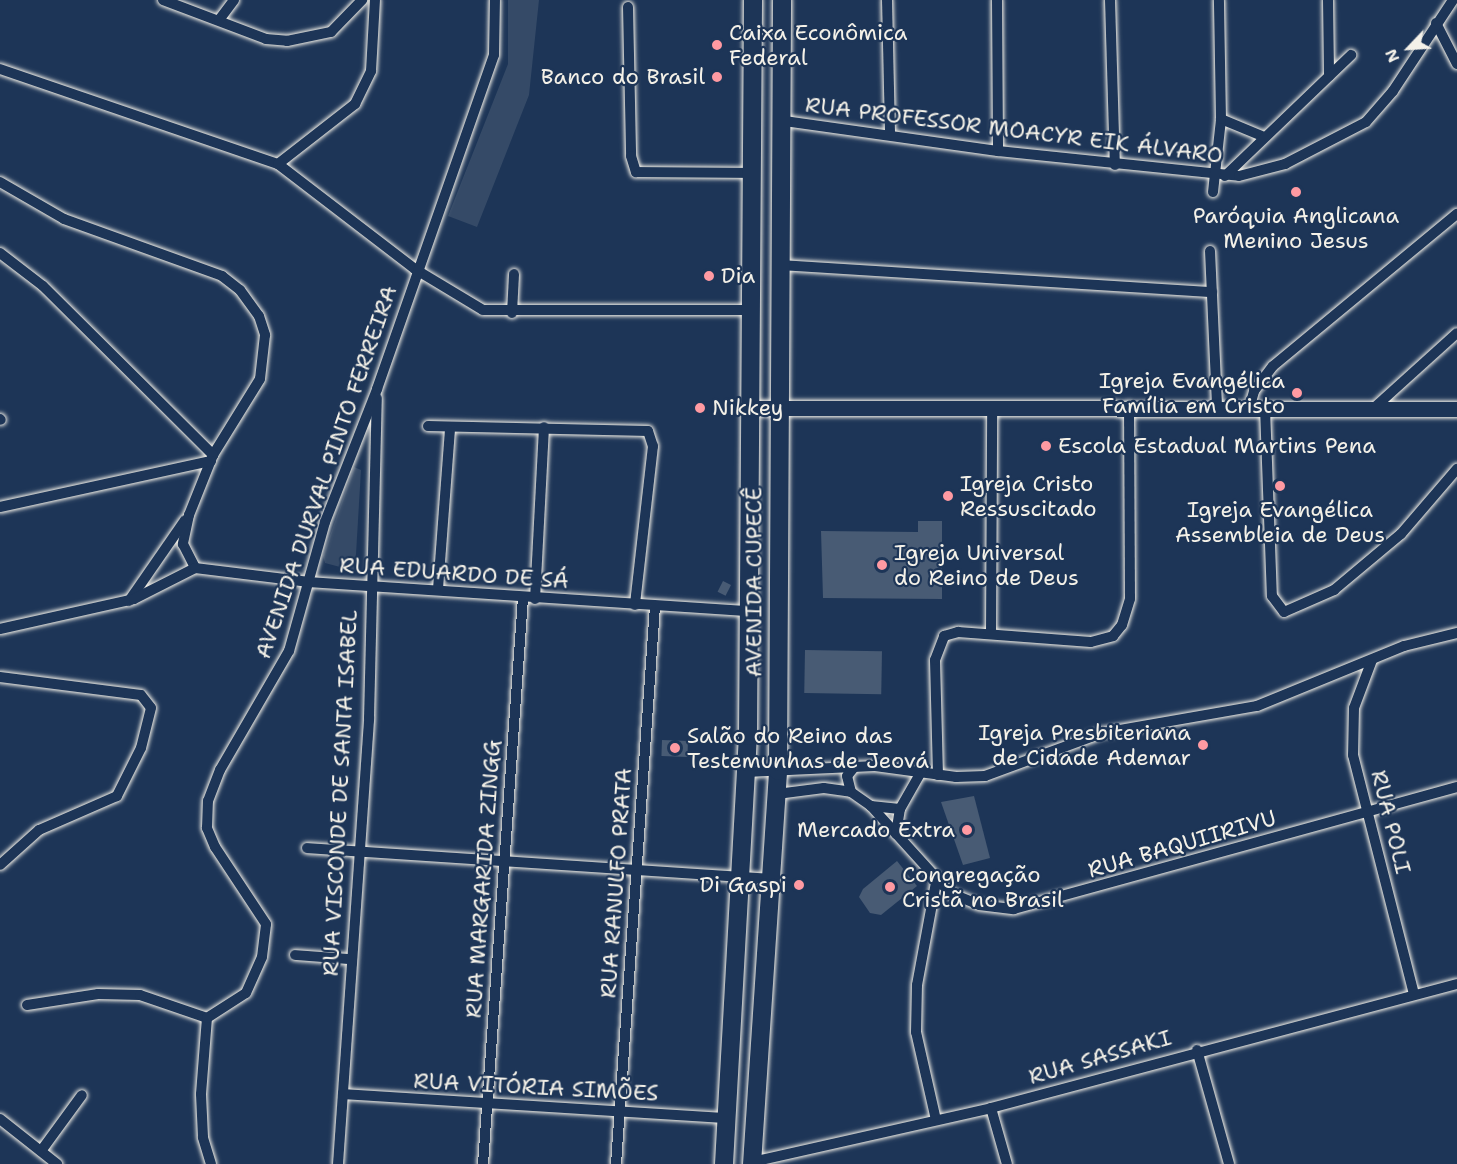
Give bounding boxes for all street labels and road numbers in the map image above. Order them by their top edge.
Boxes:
street label: RUA PROFESSOR MOACYR EIK ÁLVARO [804,91,1224,169]
street label: AVENIDA DURVAL PINTO FERREIRA [250,282,402,662]
street label: AVENIDA CUPECÊ [741,487,767,677]
street label: RUA EDUARDO DE SÁ [338,552,570,594]
street label: RUA VISCONDE DE SANTA ISABEL [317,609,363,977]
street label: RUA MARGARIDA ZINGG [460,739,506,1019]
street label: RUA RANULFO PRATA [595,767,637,999]
street label: RUA POLI [1365,767,1417,877]
street label: RUA BAQUIIRIVU [1085,805,1279,883]
street label: RUA SASSAKI [1026,1024,1174,1090]
street label: RUA VITÓRIA SIMÕES [413,1067,659,1107]

